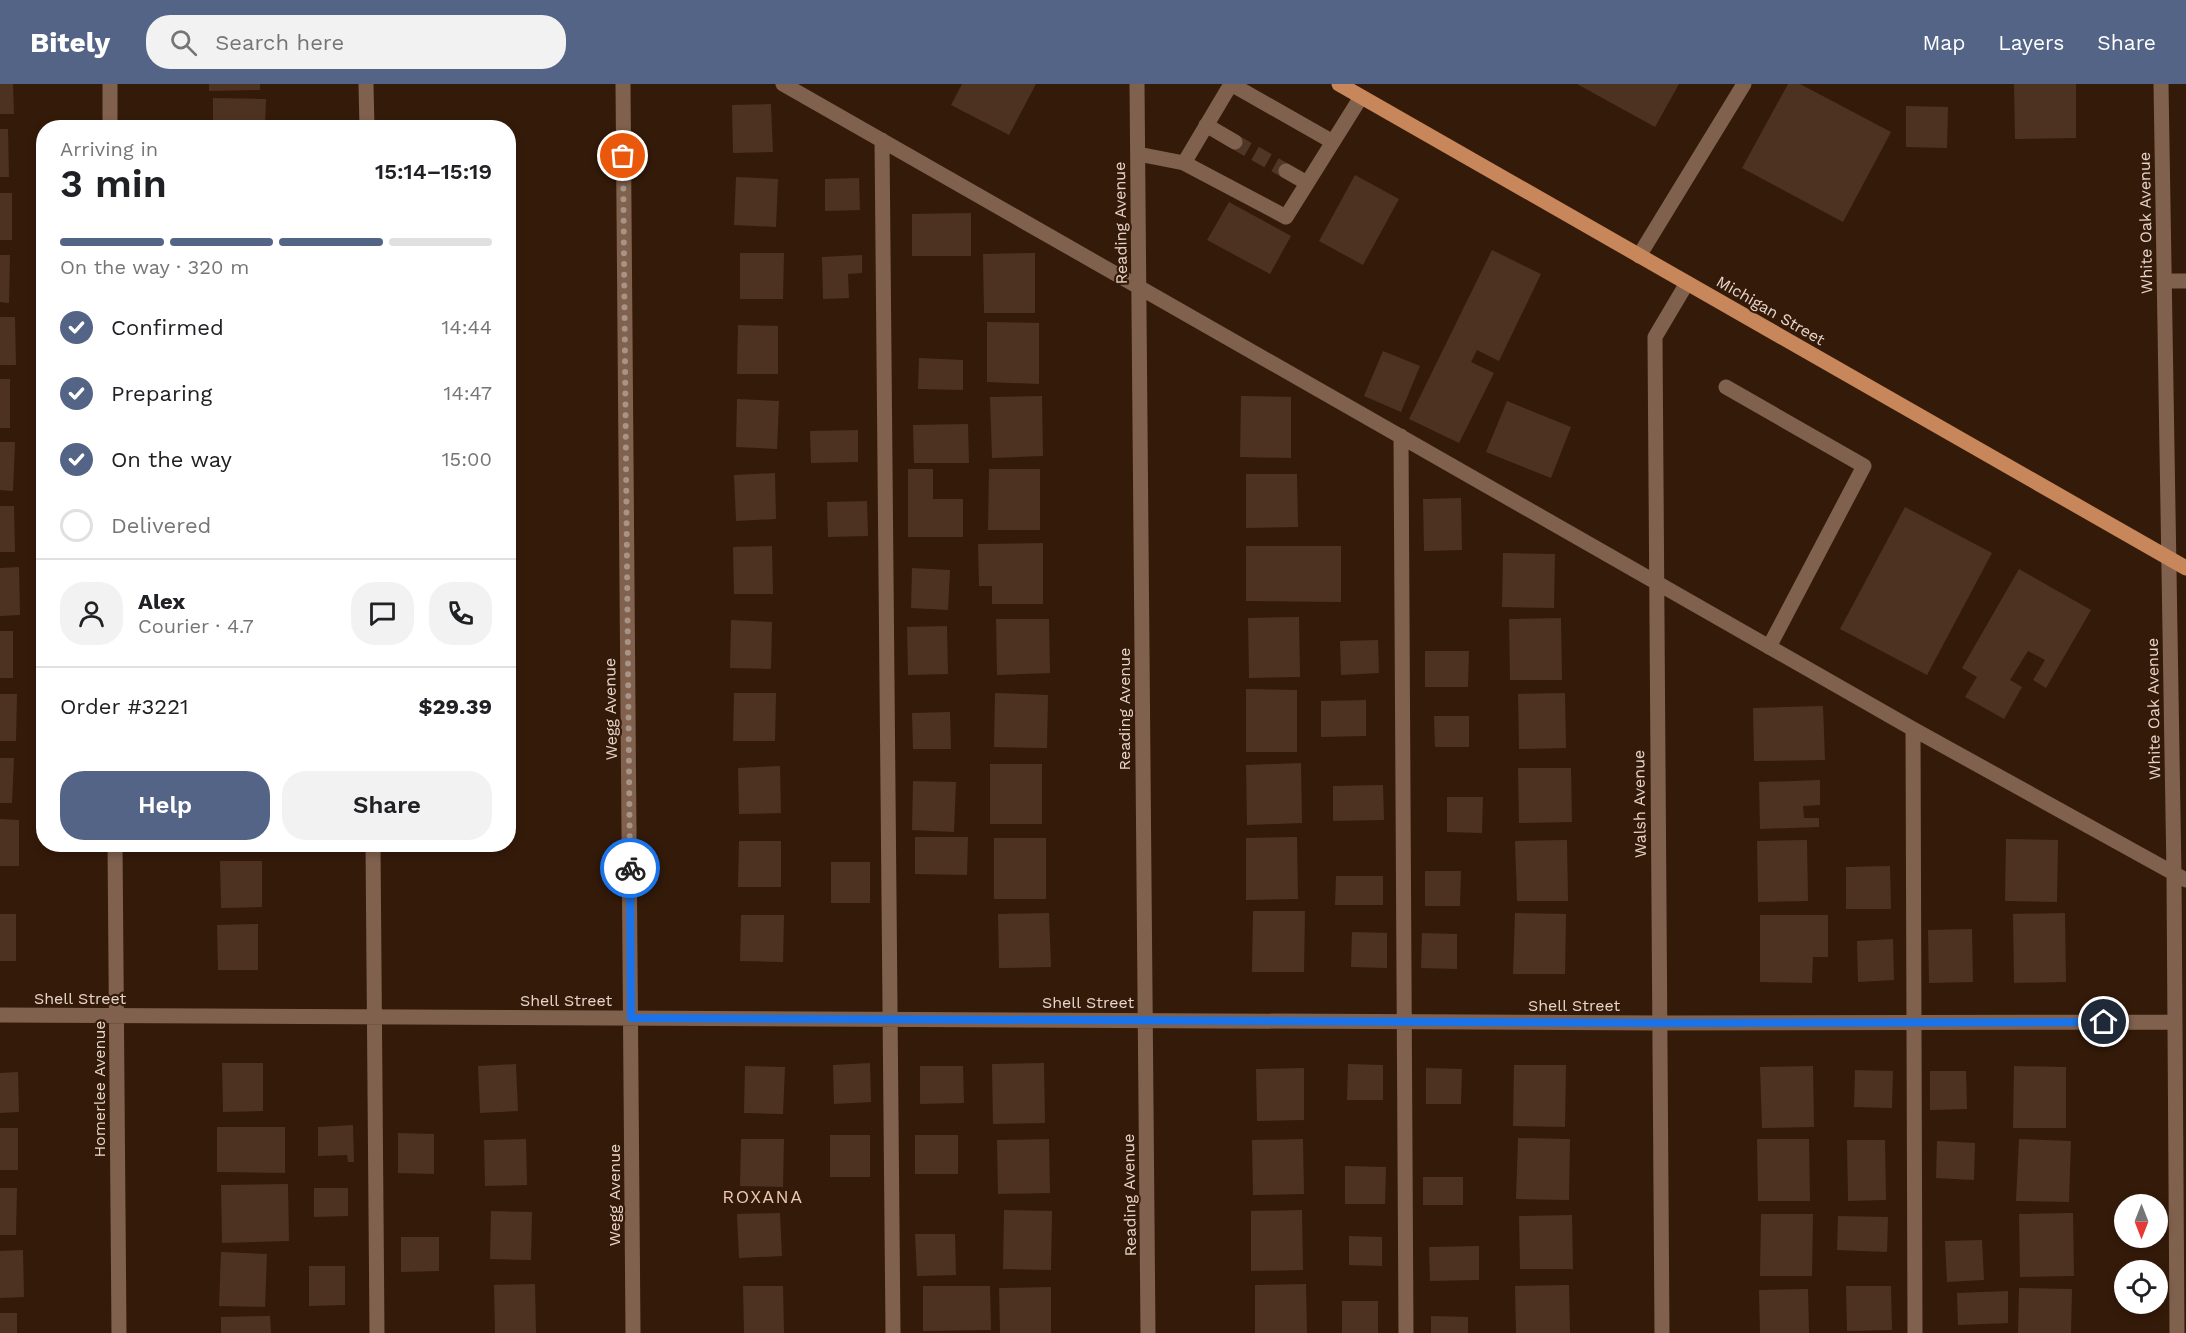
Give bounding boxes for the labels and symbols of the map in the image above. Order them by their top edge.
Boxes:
pin [597,130,648,181]
street label: White Oak Avenue [2135,152,2156,294]
street label: Reading Avenue [1110,161,1131,285]
street label: Michigan Street [1713,272,1829,349]
street label: White Oak Avenue [2143,638,2164,780]
street label: Reading Avenue [1115,648,1134,770]
street label: Wegg Avenue [600,658,621,760]
street label: Walsh Avenue [1629,750,1650,858]
courier [600,838,660,898]
street label: Shell Street [34,989,126,1008]
street label: Shell Street [520,991,612,1010]
street label: Shell Street [1042,993,1134,1012]
street label: Shell Street [1528,996,1620,1015]
pin [2078,996,2129,1047]
street label: Homerlee Avenue [90,1021,109,1158]
street label: Reading Avenue [1119,1133,1140,1257]
street label: Wegg Avenue [605,1144,624,1246]
district label: ROXANA [722,1186,804,1207]
north arrow [2114,1194,2168,1248]

